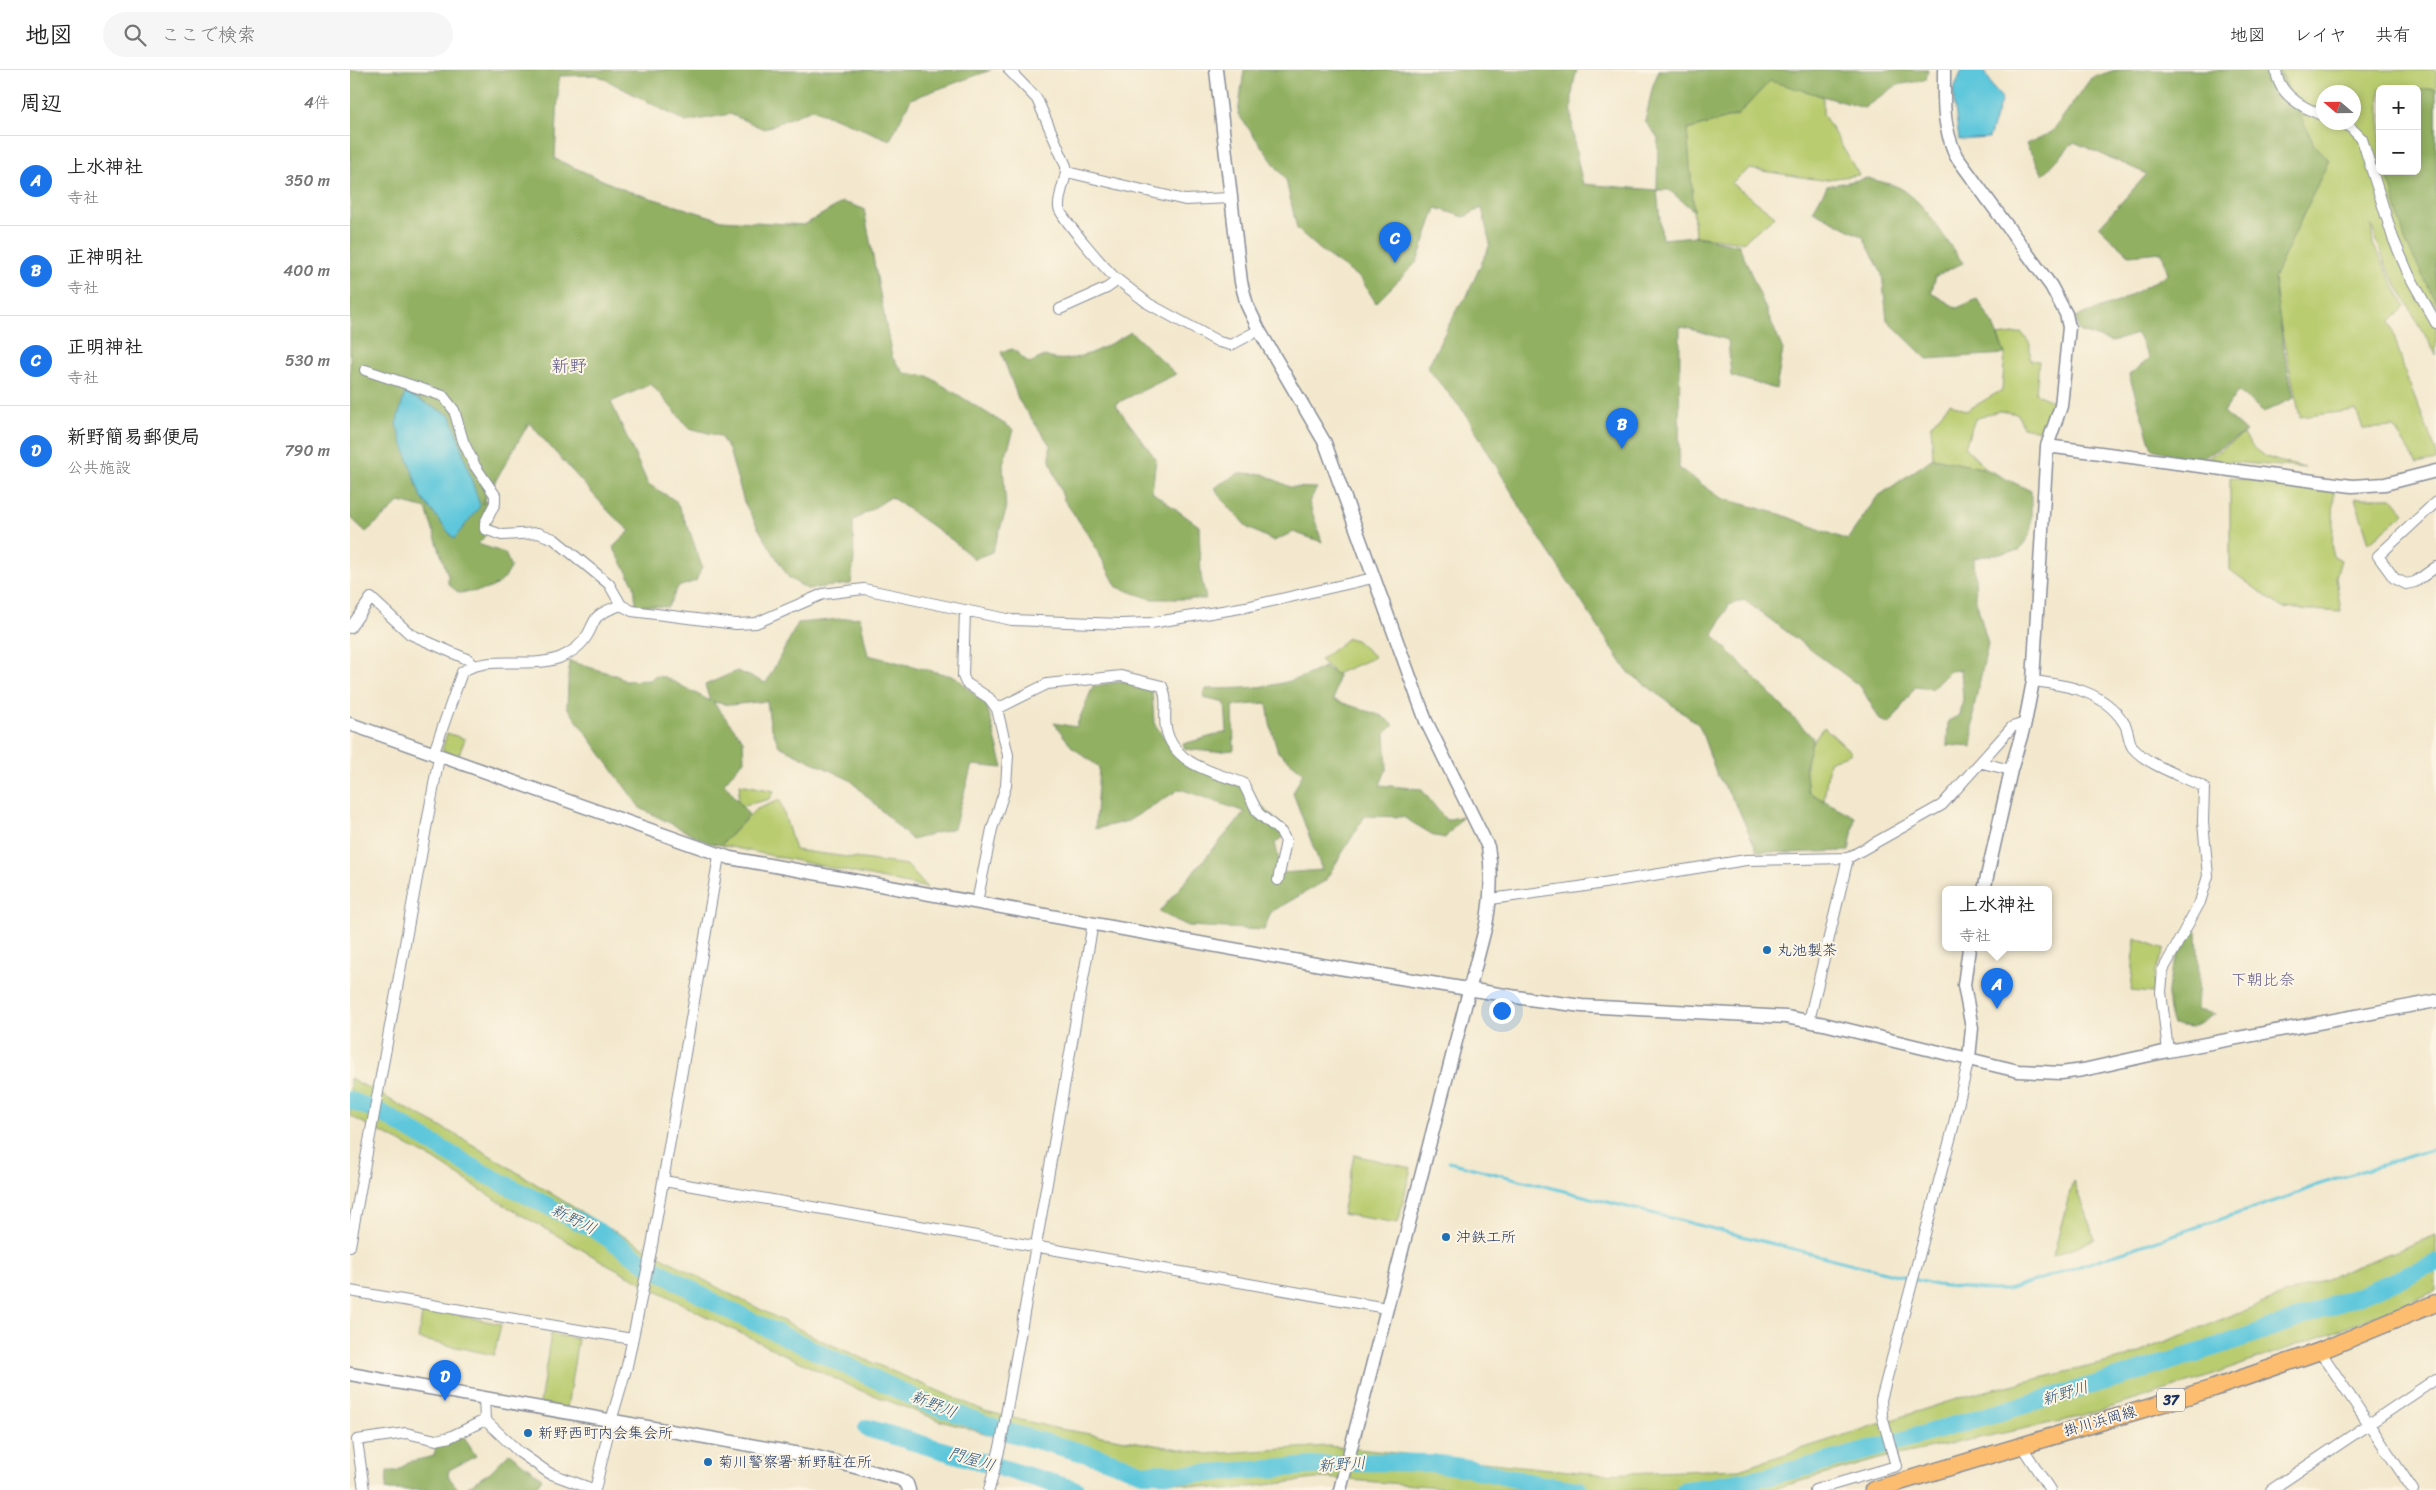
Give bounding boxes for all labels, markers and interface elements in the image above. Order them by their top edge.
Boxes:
search box [103,12,453,57]
text: 地図 [25,14,73,56]
text: ここで検索 [161,18,256,51]
text: 地図 [2230,19,2266,51]
text: レイヤ [2294,19,2347,51]
text: 共有 [2375,19,2411,51]
icon: search [121,21,149,49]
text: 周辺 [20,84,62,122]
north arrow [2316,85,2361,130]
map controls [2376,85,2421,175]
button: + [2376,85,2421,130]
text: 4件 [304,88,330,117]
button: − [2376,130,2421,175]
text: 上水神社 [67,150,143,183]
text: A [31,166,41,195]
text: 350 m [285,166,330,195]
text: 寺社 [67,183,99,212]
pin: C [1379,222,1411,263]
text: 正神明社 [67,240,143,273]
text: B [31,256,41,285]
text: 400 m [283,256,330,285]
text: 寺社 [67,273,99,302]
text: 正明神社 [67,330,143,363]
text: C [31,346,41,375]
text: 530 m [285,346,330,375]
district label: 新野 [551,350,587,382]
text: 寺社 [67,363,99,392]
pin: B [1606,408,1638,449]
text: 新野簡易郵便局 [67,420,200,453]
text: D [31,436,41,465]
text: 790 m [284,436,330,465]
text: 公共施設 [67,453,131,482]
popup [1942,886,2052,951]
text: 上水神社 [1959,888,2035,921]
text: 寺社 [1959,921,1991,950]
place label: 丸池製茶 [1777,937,1837,963]
marker: 丸池製茶 [1761,944,1773,956]
district label: 下朝比奈 [2231,965,2295,994]
pin: A [1981,968,2013,1009]
your location [1489,998,1515,1024]
water label: 新野川 [546,1195,602,1243]
place label: 沖鉄工所 [1456,1224,1516,1250]
marker: 沖鉄工所 [1440,1231,1452,1243]
pin: D [429,1360,461,1401]
water label: 新野川 [2038,1372,2092,1414]
water label: 新野川 [906,1382,962,1426]
road number: 37 [2157,1388,2185,1412]
street label: 掛川浜岡線 [2060,1398,2140,1444]
place label: 新野西町内会集会所 [538,1420,673,1446]
marker: 新野西町内会集会所 [522,1427,534,1439]
water label: 門屋川 [945,1438,999,1480]
water label: 新野川 [1317,1448,1367,1480]
place label: 菊川警察署 新野駐在所 [718,1449,872,1475]
marker: 菊川警察署 新野駐在所 [702,1456,714,1468]

